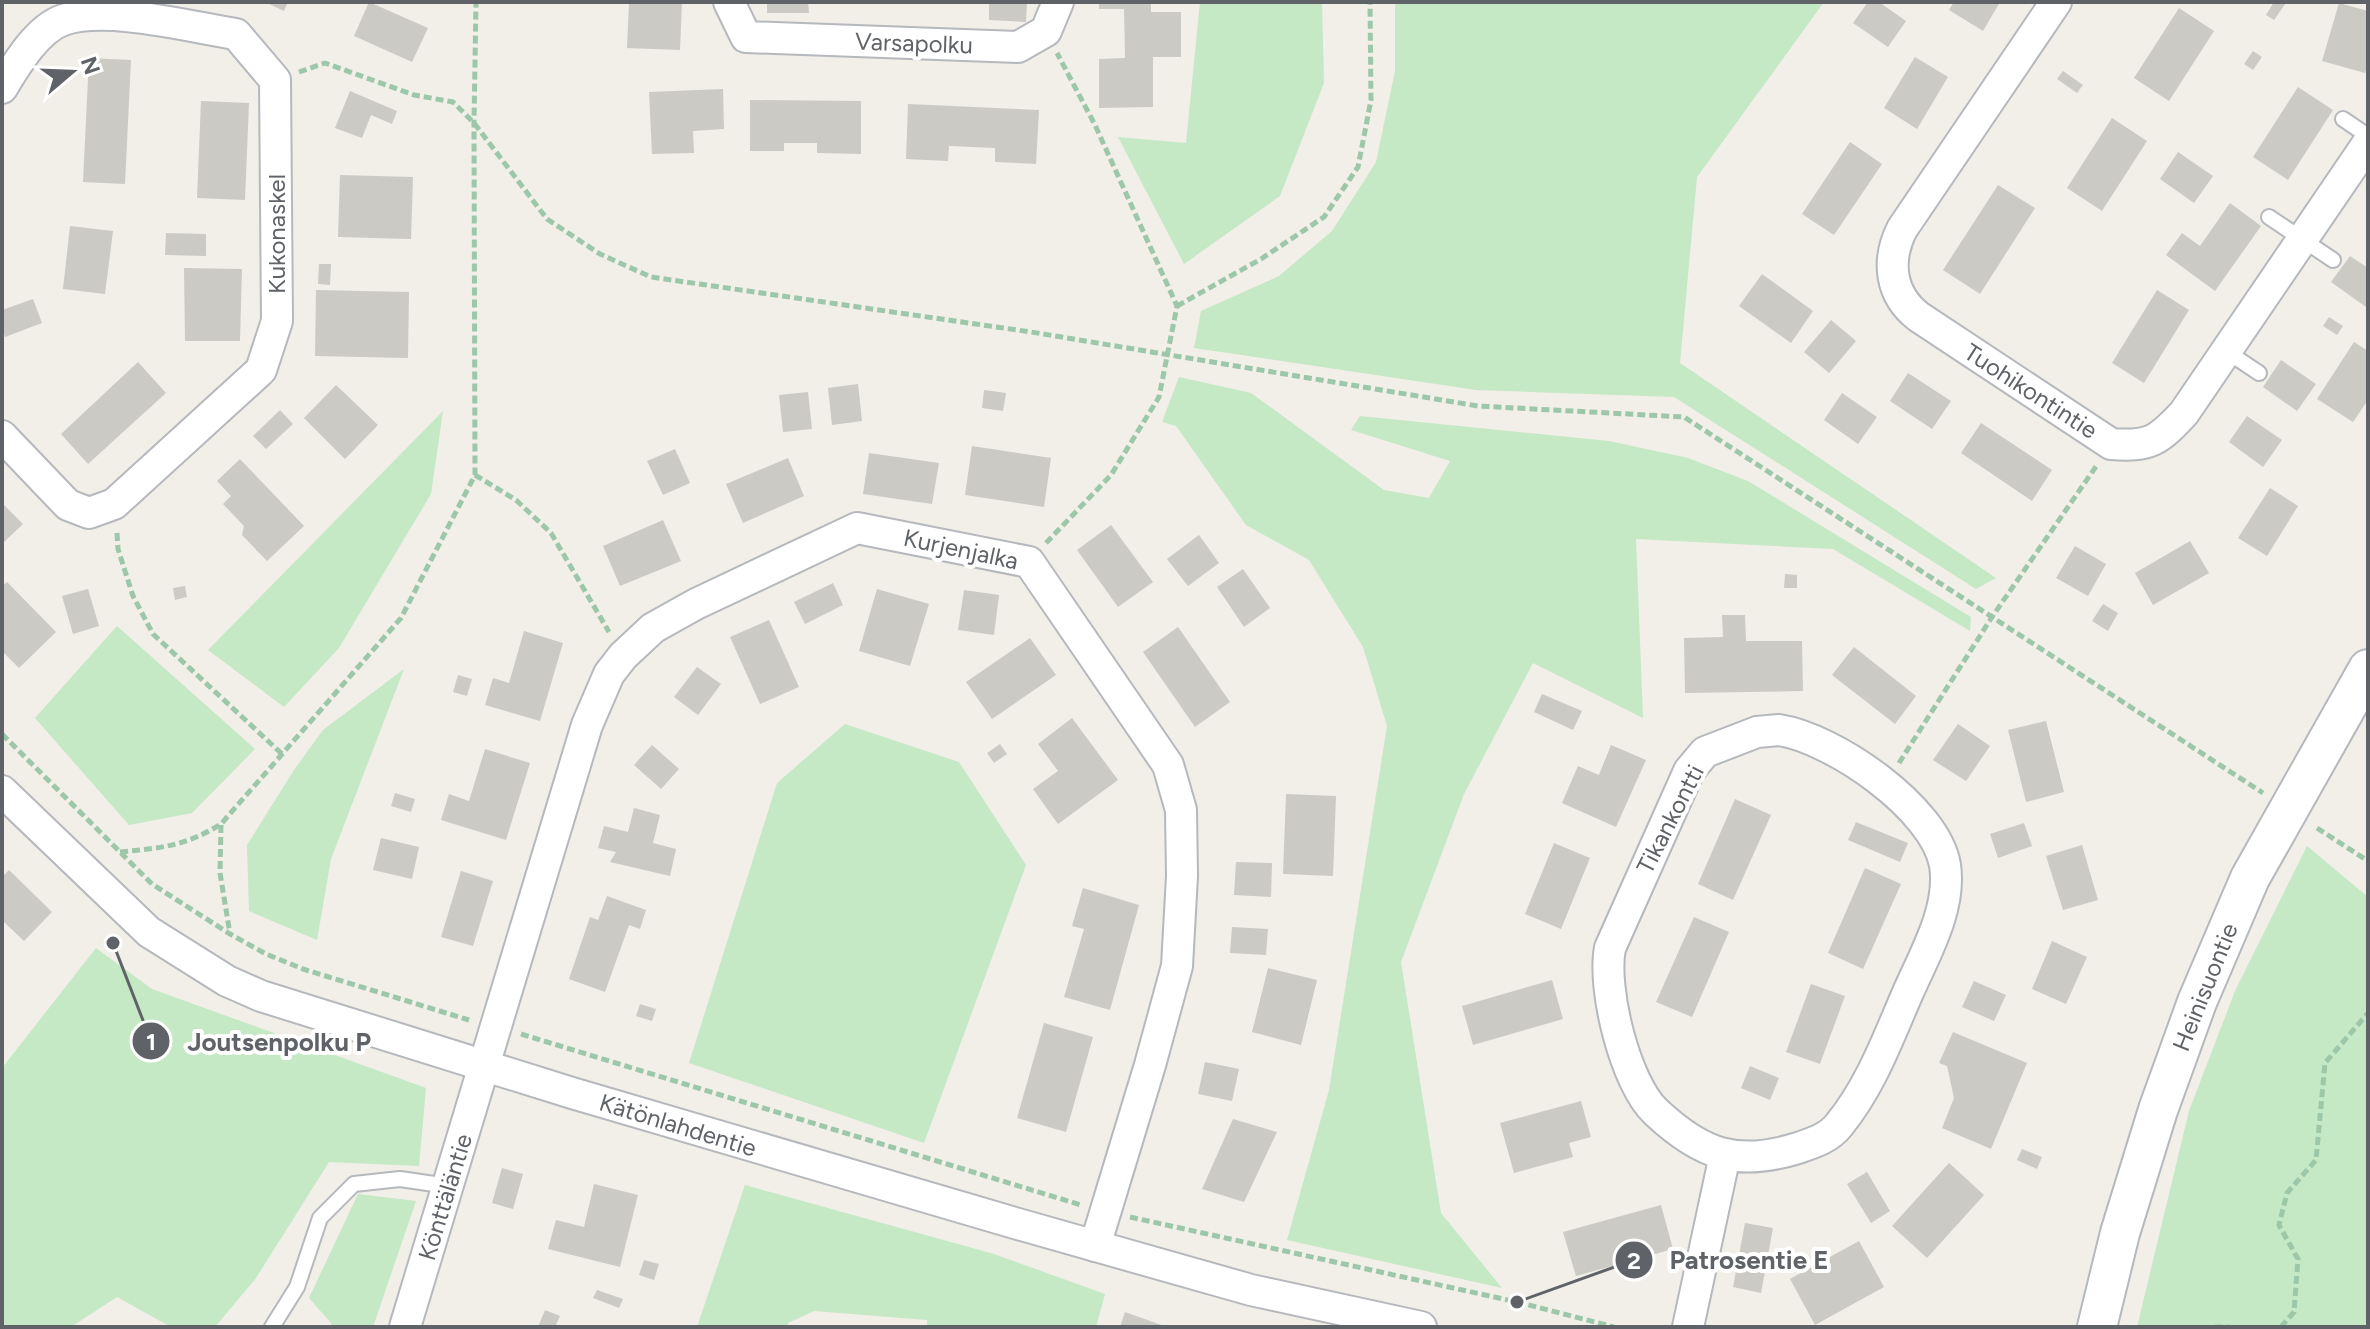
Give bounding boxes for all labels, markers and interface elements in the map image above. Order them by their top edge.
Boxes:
street label: Varsapolku [855,26,973,60]
north arrow [32,32,112,112]
text: N [75,53,106,78]
street label: Kukonaskel [262,174,291,294]
street label: Tuohikontintie [1959,337,2103,445]
street label: Kurjenjalka [901,523,1021,575]
street label: Tikankontti [1630,760,1710,878]
street label: Heinisuontie [2166,919,2244,1055]
callout: Joutsenpolku P [131,1016,387,1066]
text: Joutsenpolku P [187,1026,371,1058]
text: 1 [146,1027,156,1056]
street label: Kätönlahdentie [596,1087,760,1163]
street label: Könttäläntie [412,1130,478,1264]
callout: Patrosentie E [1614,1235,1845,1285]
text: Patrosentie E [1669,1244,1829,1276]
text: 2 [1627,1246,1641,1275]

